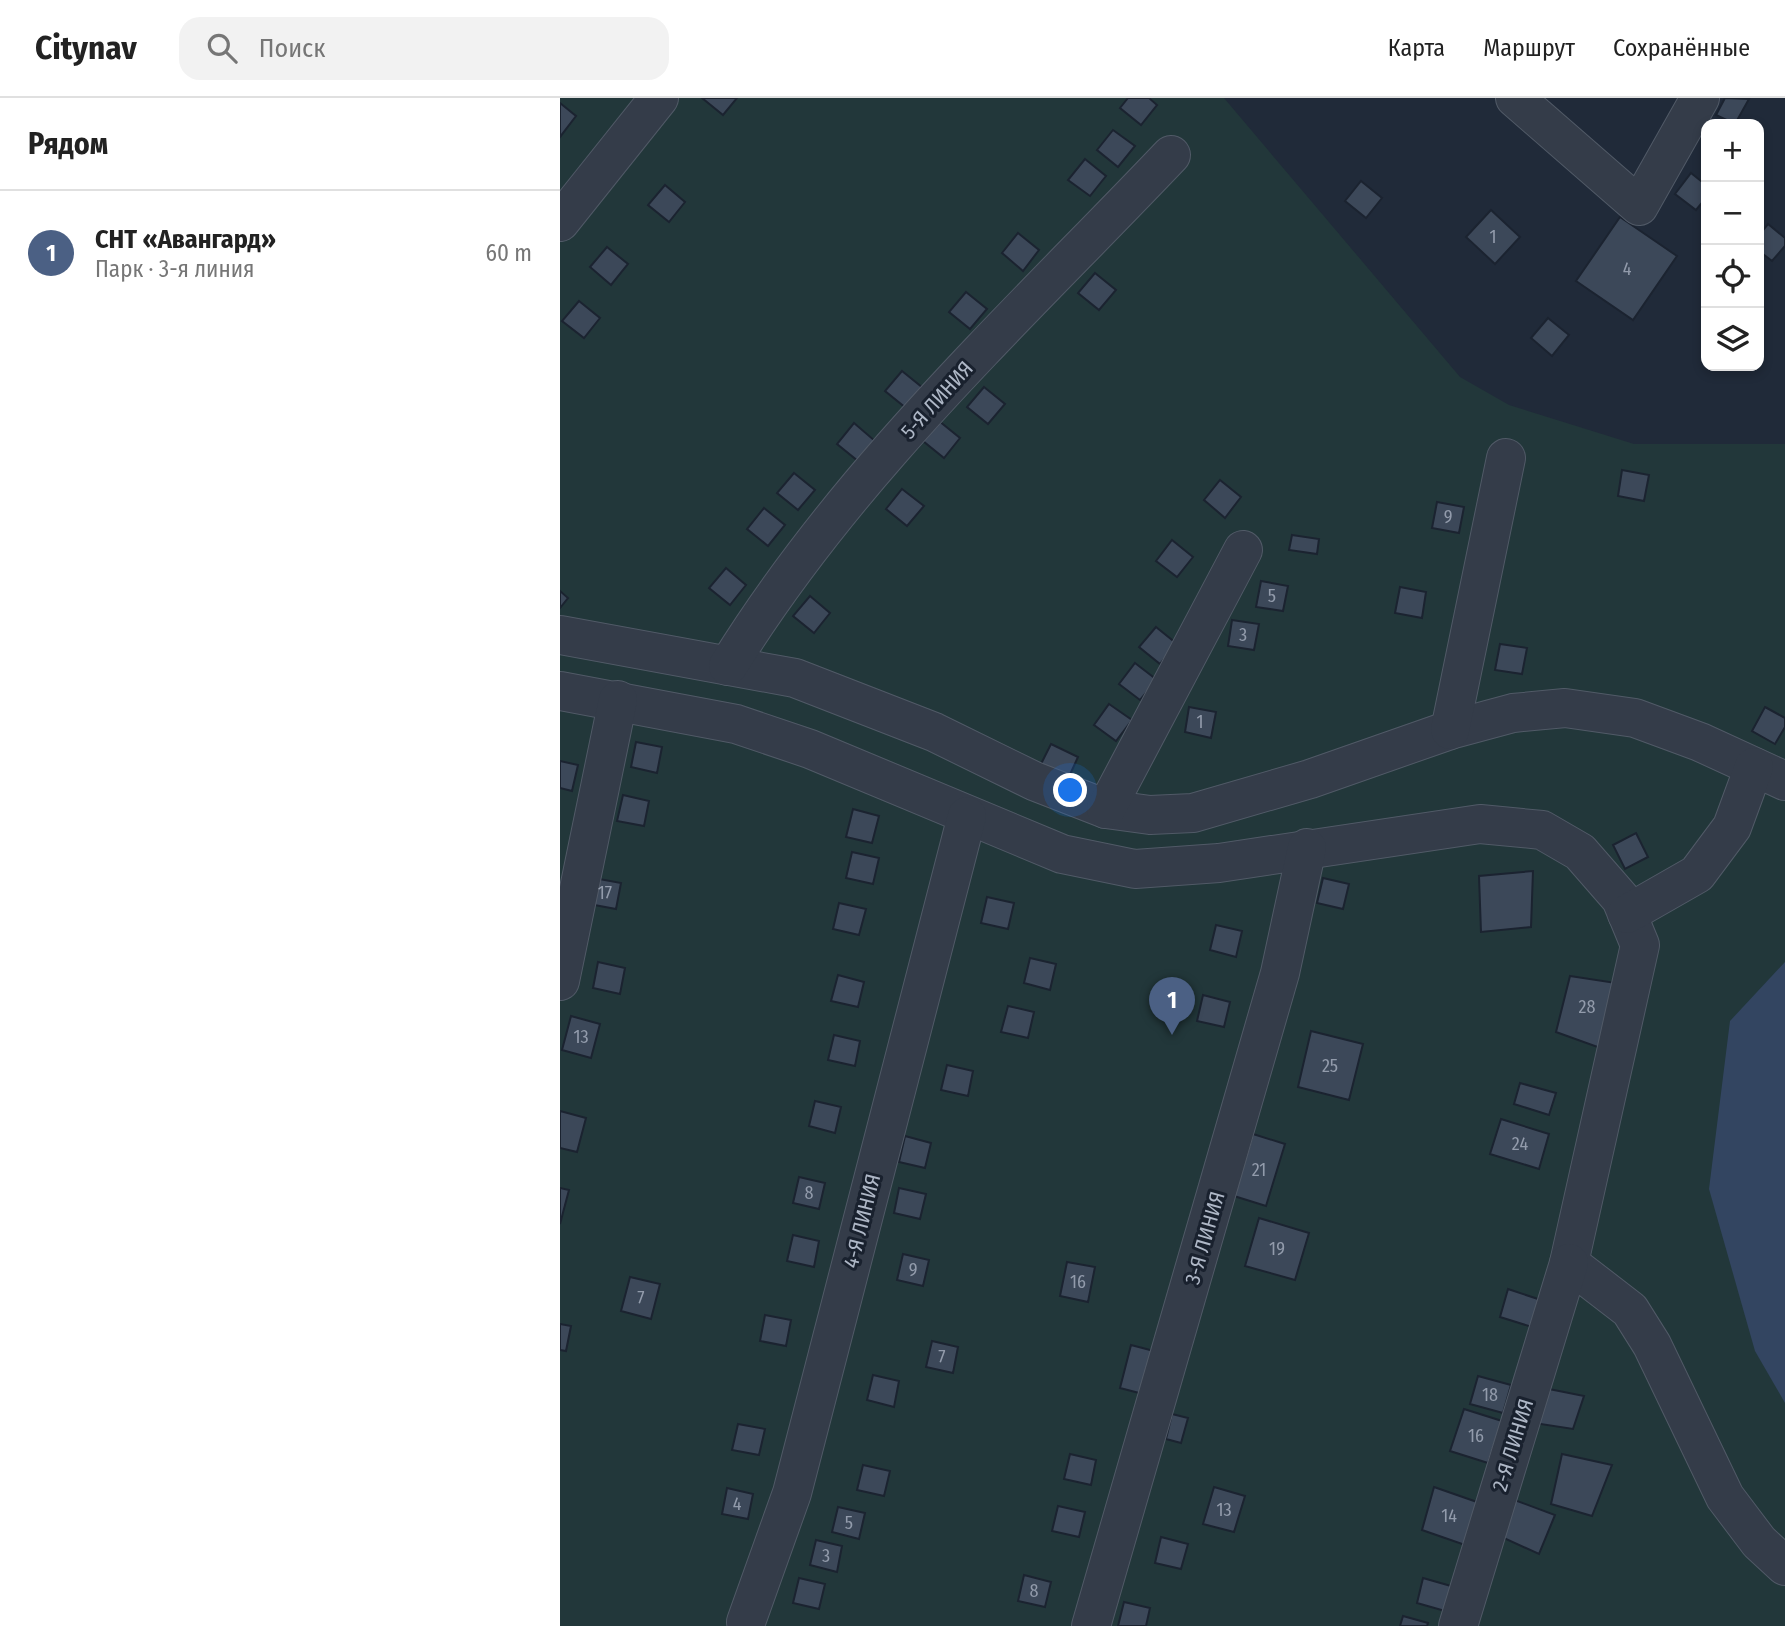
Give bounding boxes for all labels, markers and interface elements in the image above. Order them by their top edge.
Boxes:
search box [179,17,669,80]
text: Citynav [35,28,137,68]
icon: search [203,29,241,67]
text: Поиск [259,33,325,64]
text: Карта [1388,34,1445,62]
text: Маршрут [1483,34,1575,62]
text: Сохранённые [1613,34,1750,62]
map controls [1701,119,1764,371]
button: + [1701,119,1764,182]
text: Рядом [28,126,108,162]
button: − [1701,182,1764,245]
text: СНТ «Авангард» [95,224,276,255]
house number: 1 [1489,226,1497,248]
text: 1 [46,239,56,267]
text: 60 m [486,239,532,267]
button: locate [1701,245,1764,308]
text: Парк · 3-я линия [95,255,254,283]
house number: 4 [1623,258,1632,280]
button: layers [1701,308,1764,371]
street label: 5-Я ЛИНИЯ [895,356,979,444]
house number: 9 [1444,506,1452,528]
house number: 5 [1268,585,1276,607]
house number: 3 [1239,624,1247,646]
house number: 1 [1196,711,1204,733]
your location [1053,773,1087,807]
house number: 17 [598,882,612,904]
pin: 1 [1149,977,1195,1035]
house number: 28 [1579,996,1595,1018]
house number: 13 [573,1026,589,1048]
house number: 25 [1322,1055,1338,1077]
house number: 24 [1512,1133,1528,1155]
house number: 21 [1252,1159,1266,1181]
street label: 4-Я ЛИНИЯ [838,1171,886,1271]
house number: 8 [805,1182,814,1204]
street label: 3-Я ЛИНИЯ [1179,1189,1231,1287]
house number: 19 [1269,1238,1285,1260]
house number: 9 [909,1259,917,1281]
house number: 16 [1070,1271,1086,1293]
house number: 7 [637,1287,645,1309]
house number: 7 [938,1346,946,1368]
house number: 18 [1482,1384,1498,1406]
street label: 2-Я ЛИНИЯ [1487,1396,1539,1494]
house number: 16 [1468,1425,1484,1447]
house number: 4 [733,1493,742,1515]
house number: 13 [1216,1499,1232,1521]
house number: 14 [1441,1505,1457,1527]
house number: 5 [845,1512,853,1534]
house number: 3 [822,1545,830,1567]
house number: 8 [1030,1580,1039,1602]

